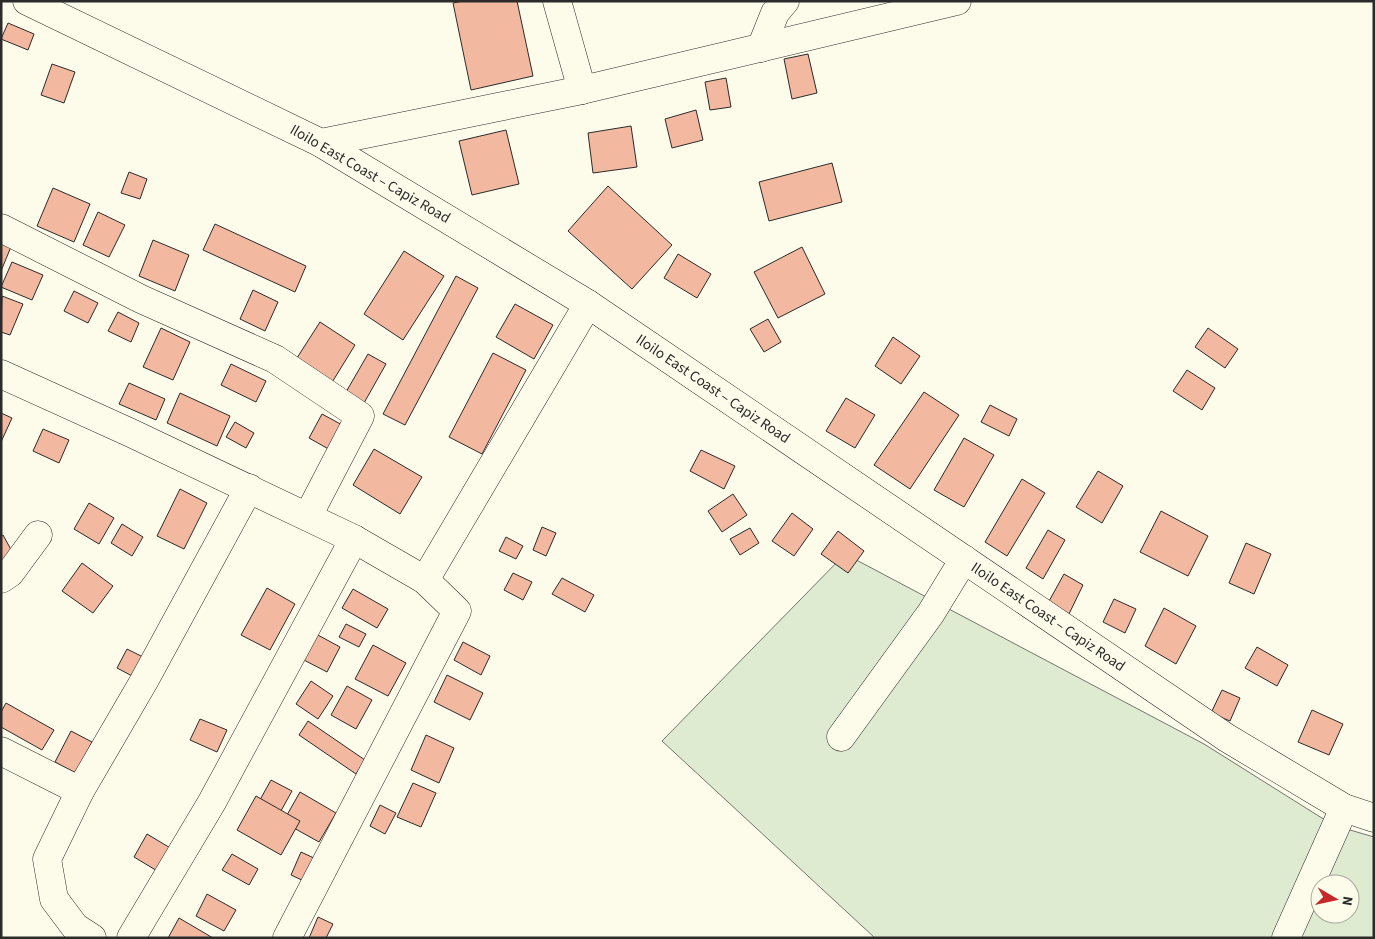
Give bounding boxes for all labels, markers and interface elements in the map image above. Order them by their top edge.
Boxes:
street label: Iloilo East Coast – Capiz Road [286,119,454,229]
street label: Iloilo East Coast – Capiz Road [632,329,794,449]
street label: Iloilo East Coast – Capiz Road [967,557,1129,677]
north arrow [1310,874,1360,924]
text: N [1336,895,1357,907]

